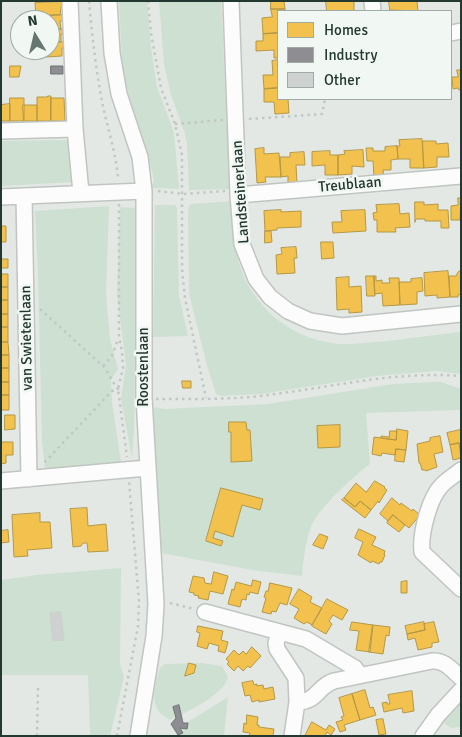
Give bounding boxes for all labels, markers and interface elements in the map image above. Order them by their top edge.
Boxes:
north arrow [10,10,60,60]
legend [277,10,452,100]
text: N [27,12,39,30]
text: Homes [324,21,368,39]
text: Industry [324,46,377,64]
text: Other [324,71,360,89]
street label: Landsteinerlaan [228,140,254,244]
street label: Treublaan [318,173,382,197]
street label: van Swietenlaan [17,285,37,391]
street label: Roostenlaan [135,327,153,407]

